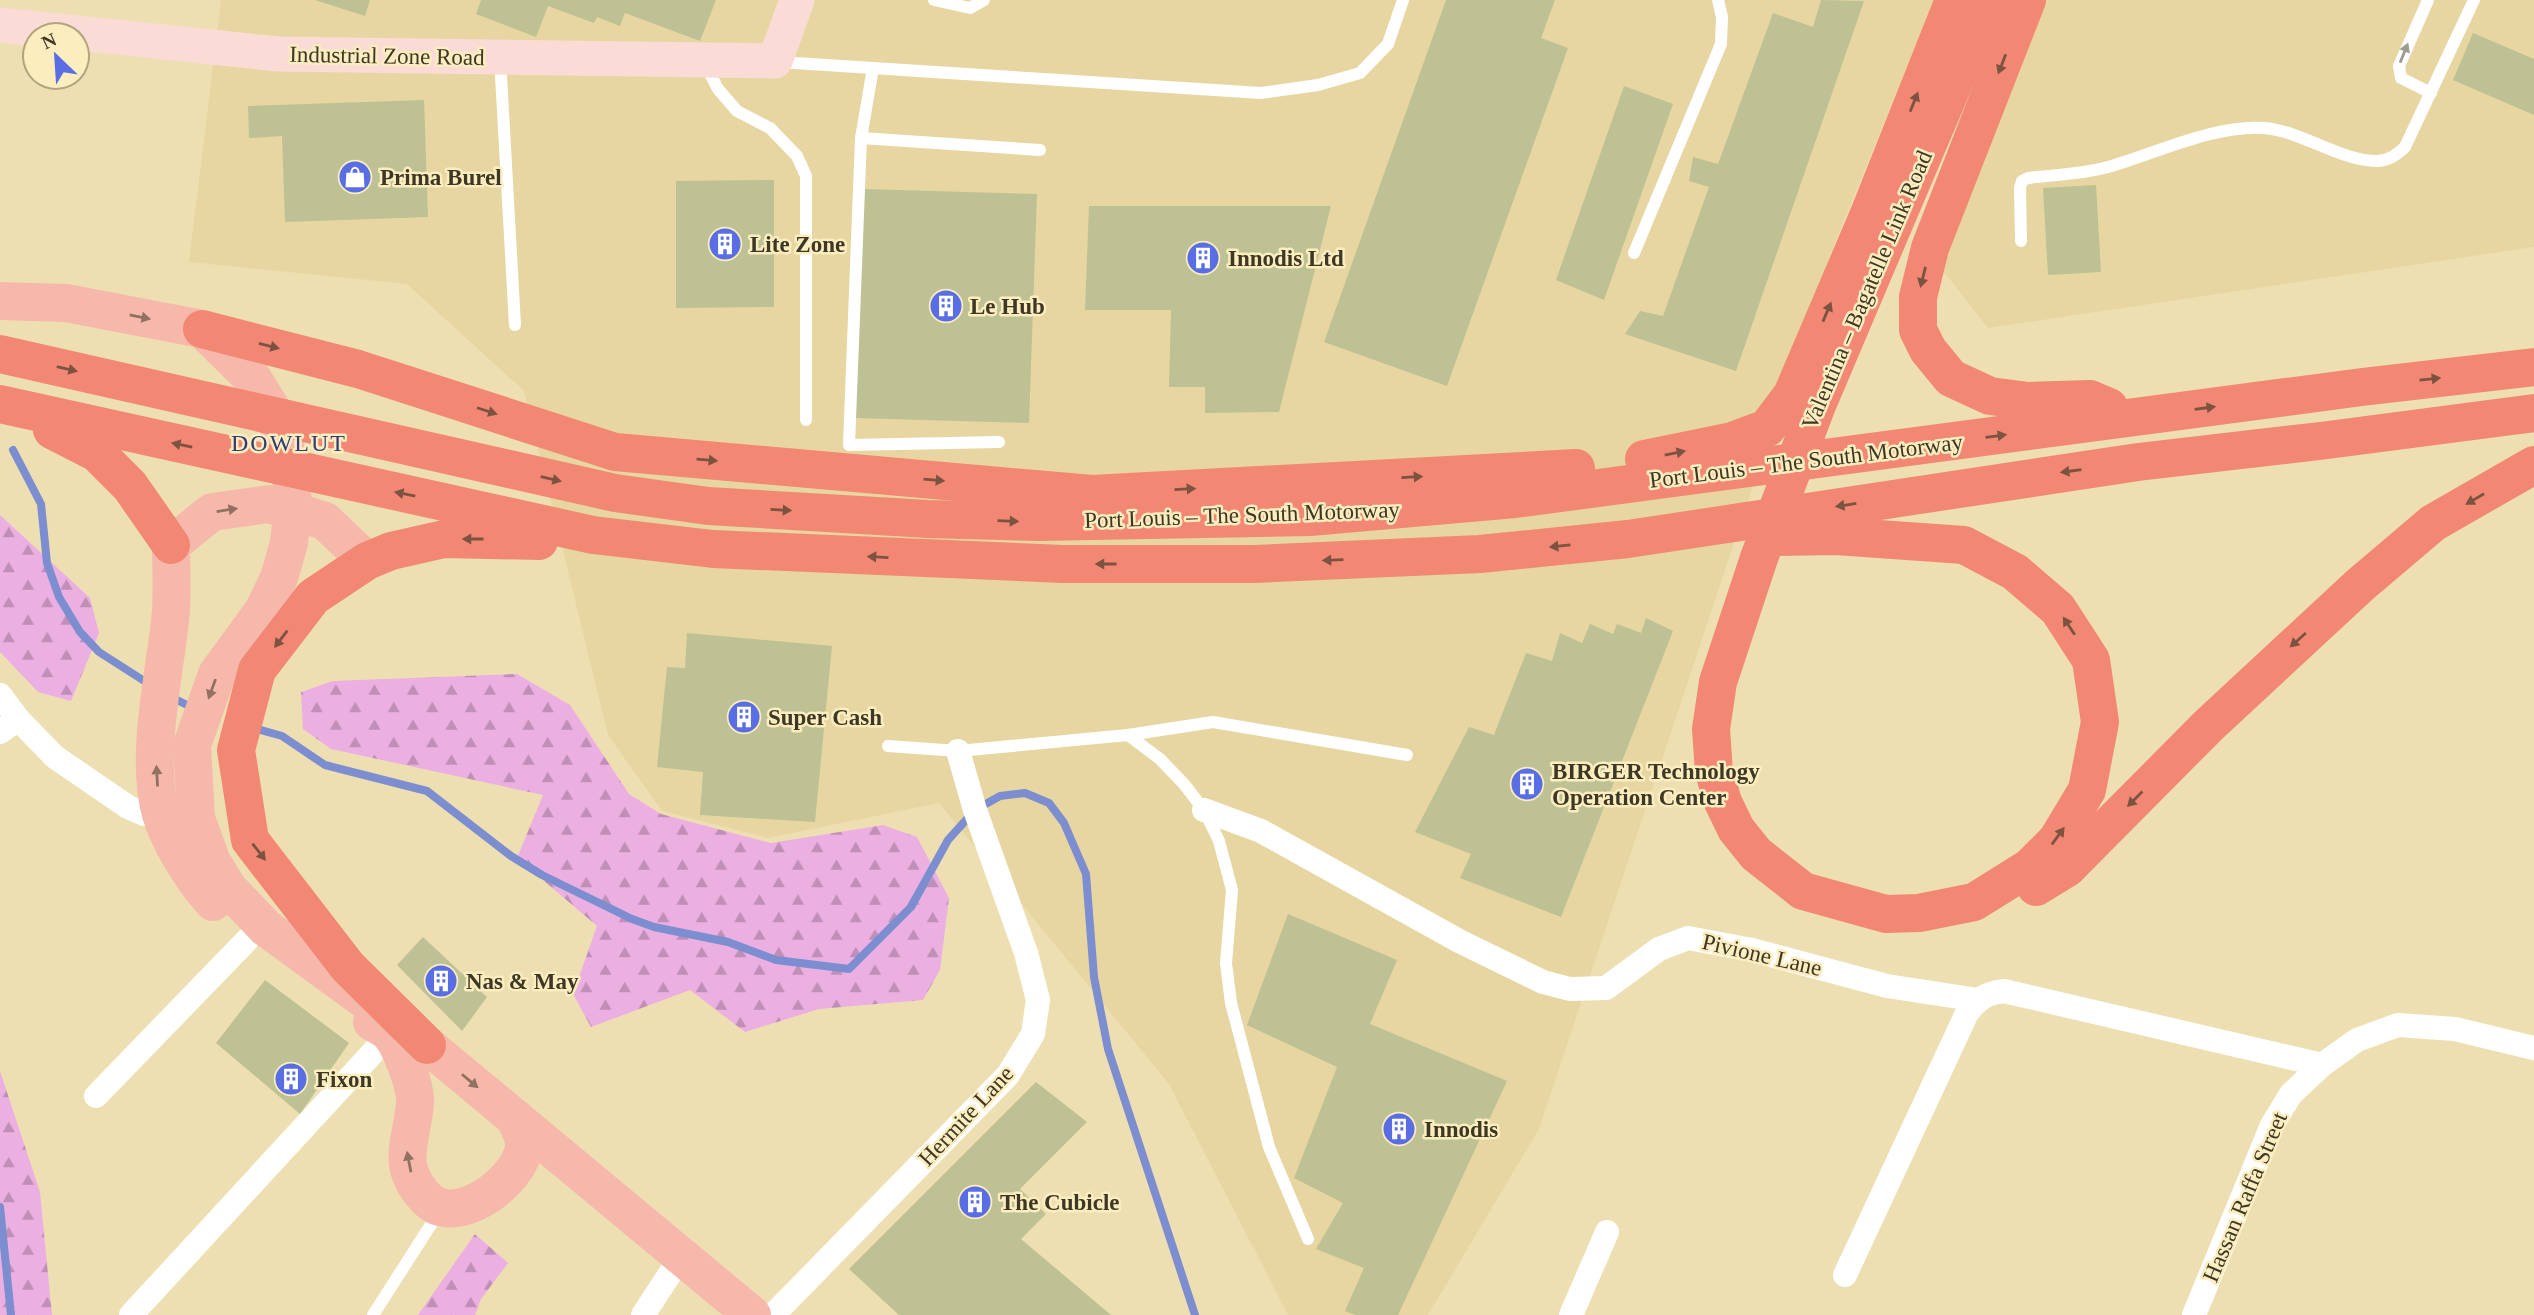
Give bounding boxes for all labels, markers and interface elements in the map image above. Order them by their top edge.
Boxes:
north arrow [21,21,91,91]
text: N [38,29,60,53]
street label: Industrial Zone Road [289,42,485,70]
one-way arrow [2398,43,2409,64]
one-way arrow [1997,53,2008,74]
one-way arrow [1908,91,1919,112]
street label: Valentina – Bagatelle Link Road [1797,146,1937,433]
shop icon: Prima Burel [336,158,374,196]
place label: Prima Burel [380,165,502,190]
building icon: Lite Zone [706,225,744,263]
place label: Lite Zone [750,232,845,257]
building icon: Innodis Ltd [1184,239,1222,277]
place label: Innodis Ltd [1228,246,1344,271]
one-way arrow [1917,266,1928,288]
building icon: Le Hub [927,287,965,325]
place label: Le Hub [970,294,1045,319]
one-way arrow [1822,301,1833,322]
one-way arrow [129,312,151,323]
one-way arrow [258,341,280,352]
one-way arrow [56,364,78,375]
one-way arrow [2420,373,2442,384]
one-way arrow [2194,402,2216,413]
one-way arrow [476,406,497,416]
street label: Port Louis – The South Motorway [1648,429,1965,493]
district label: DOWLUT [231,430,347,456]
one-way arrow [1985,431,2007,442]
one-way arrow [171,439,193,450]
one-way arrow [1664,447,1686,458]
one-way arrow [696,455,718,466]
one-way arrow [2060,466,2082,477]
one-way arrow [1401,471,1423,482]
one-way arrow [540,473,562,484]
one-way arrow [923,475,945,486]
one-way arrow [1174,483,1196,494]
one-way arrow [394,488,416,499]
one-way arrow [2465,493,2485,505]
street label: Port Louis – The South Motorway [1084,497,1401,533]
one-way arrow [1835,500,1857,511]
one-way arrow [216,504,238,515]
one-way arrow [770,505,792,516]
one-way arrow [997,515,1019,527]
one-way arrow [462,533,484,545]
one-way arrow [1549,541,1571,552]
one-way arrow [867,552,889,563]
one-way arrow [1322,555,1344,566]
one-way arrow [1095,558,1117,570]
one-way arrow [2062,616,2075,636]
one-way arrow [274,630,288,648]
one-way arrow [2290,632,2307,648]
one-way arrow [206,678,217,699]
building icon: Super Cash [725,698,763,736]
place label: Super Cash [768,705,882,730]
place label: BIRGER Technology Operation Center [1552,759,1760,810]
one-way arrow [151,765,162,787]
building icon: BIRGER Technology Operation Center [1508,765,1546,803]
one-way arrow [2127,791,2144,807]
one-way arrow [2051,827,2065,846]
one-way arrow [252,842,267,860]
street label: Pivione Lane [1700,929,1824,981]
building icon: Nas & May [422,962,460,1000]
place label: Nas & May [466,969,579,994]
building icon: Fixon [272,1060,310,1098]
street label: Hermite Lane [914,1061,1018,1171]
place label: Fixon [316,1067,372,1092]
one-way arrow [462,1073,479,1088]
street label: Hassan Raffa Street [2198,1108,2292,1286]
building icon: Innodis [1380,1110,1418,1148]
place label: Innodis [1424,1117,1498,1142]
one-way arrow [403,1150,414,1172]
building icon: The Cubicle [956,1183,994,1221]
place label: The Cubicle [1000,1190,1119,1215]

